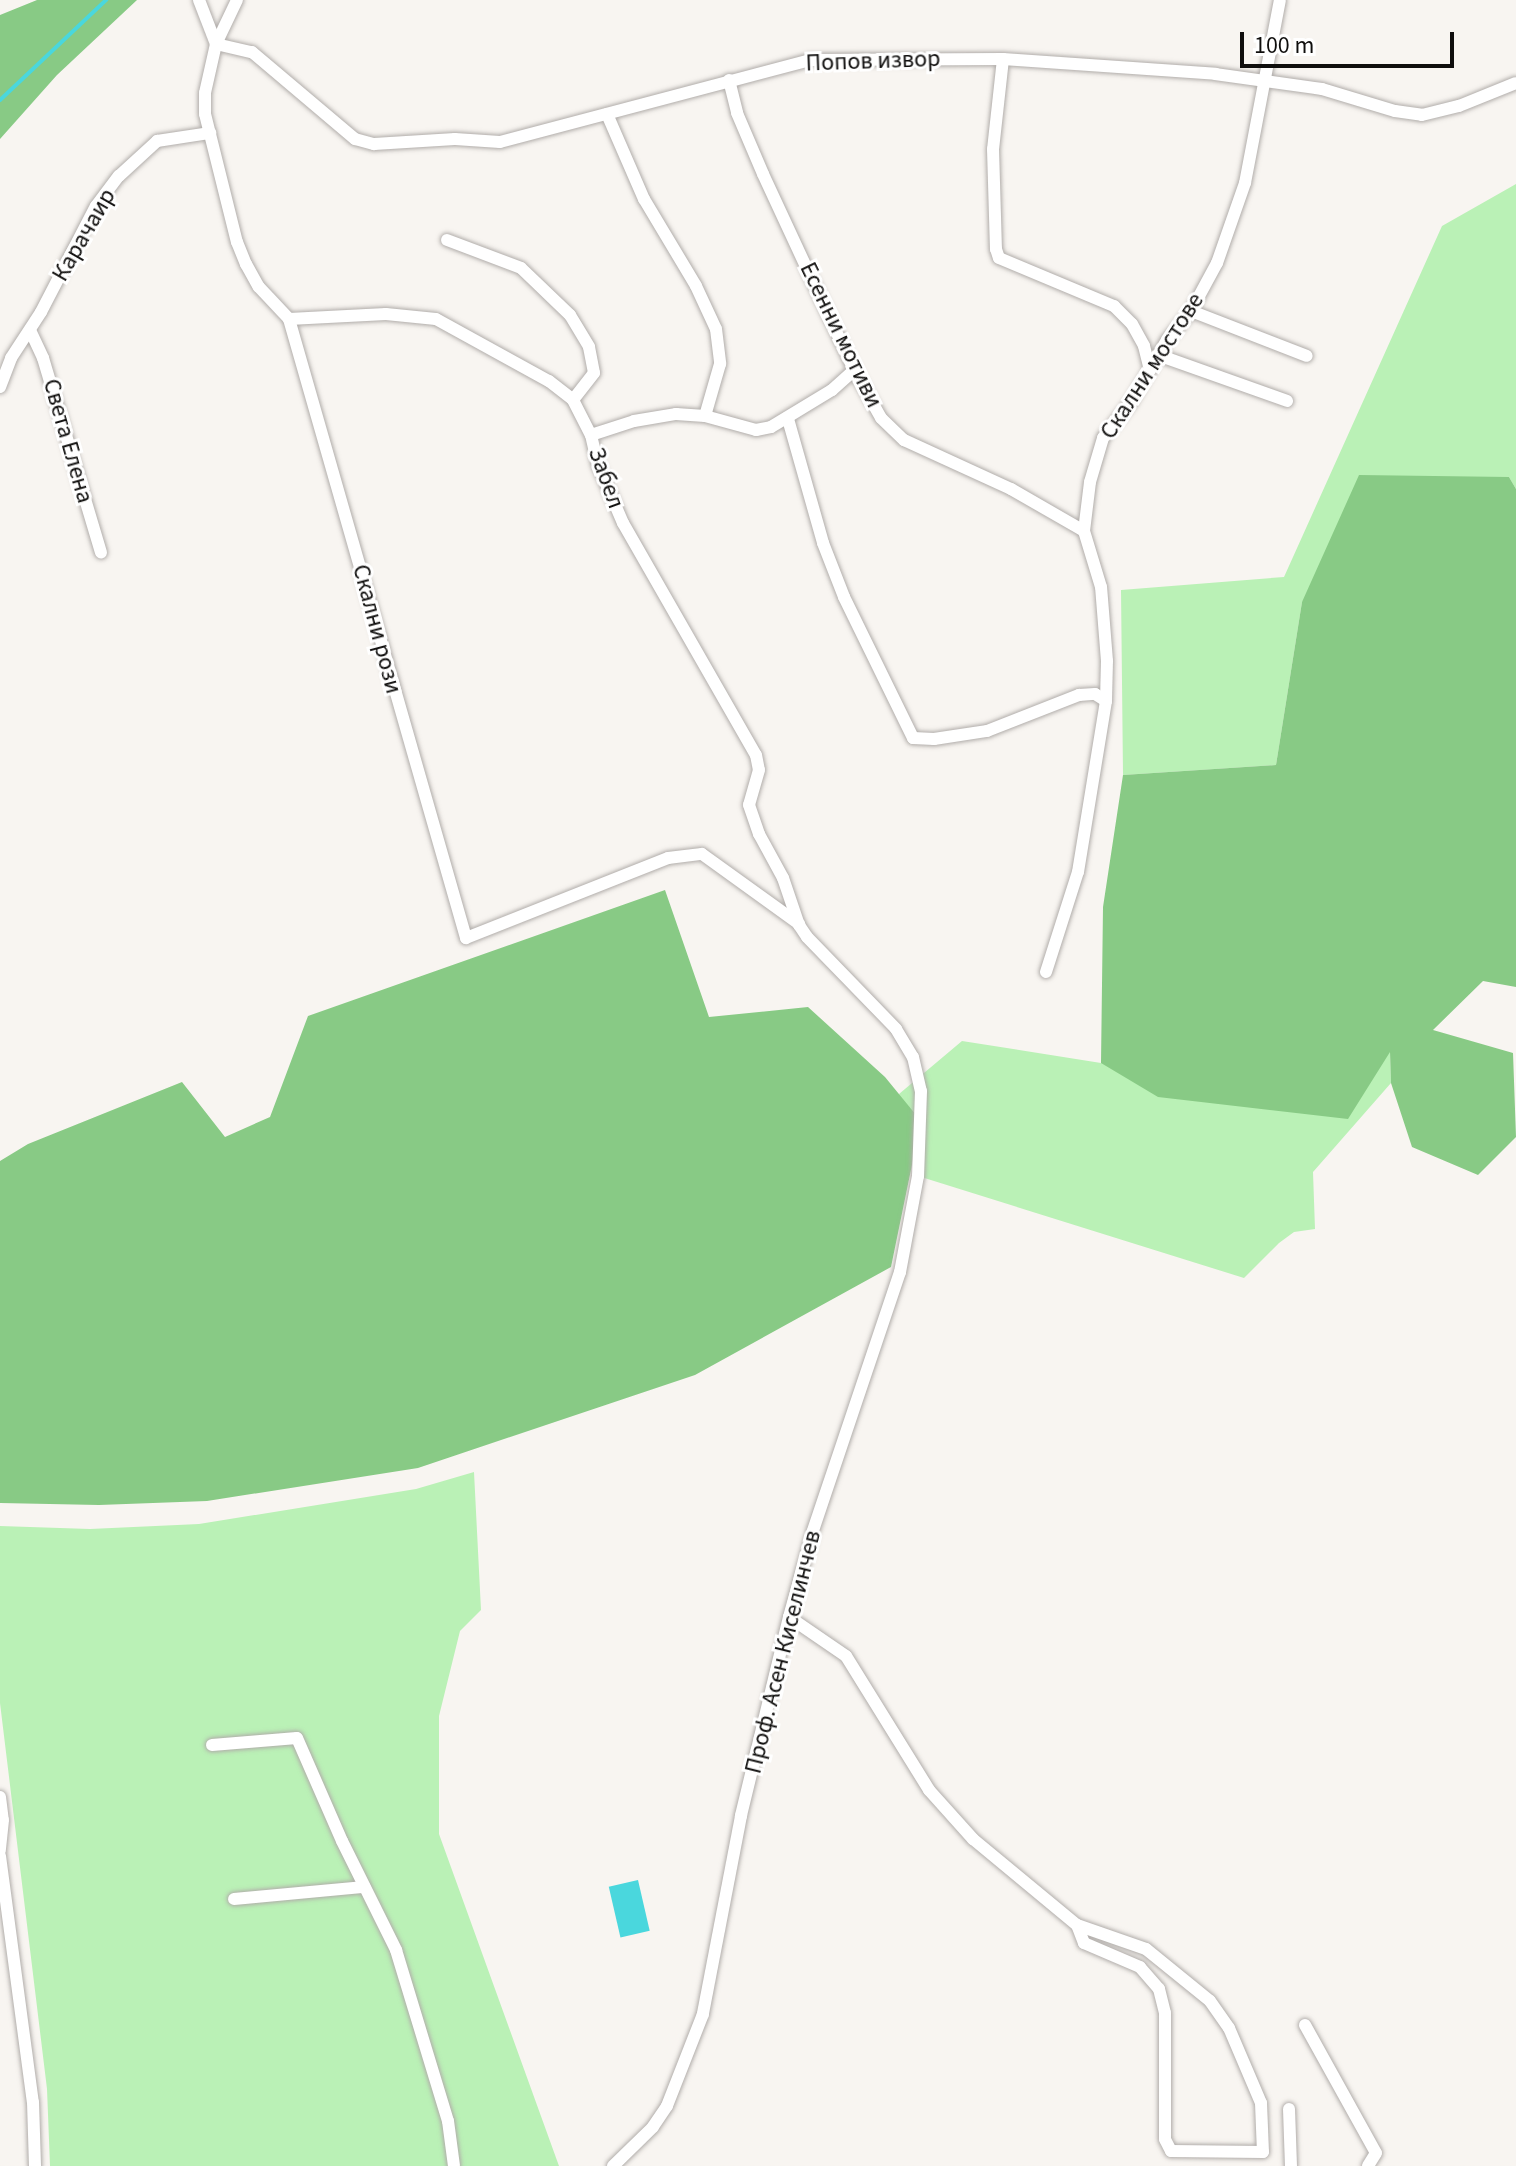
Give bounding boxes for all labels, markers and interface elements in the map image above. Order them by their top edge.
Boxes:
scale bar [1244,16,1458,66]
text: 100 m [1254,28,1314,63]
street label: Попов извор [805,44,941,78]
street label: Карачаир [46,183,122,287]
street label: Есенни мотиви [793,258,889,412]
street label: Скални мостове [1094,287,1210,445]
street label: Света Елена [37,376,99,506]
street label: Забел [582,443,630,513]
street label: Скални рози [346,561,408,697]
street label: Проф. Асен Киселинчев [739,1527,827,1777]

